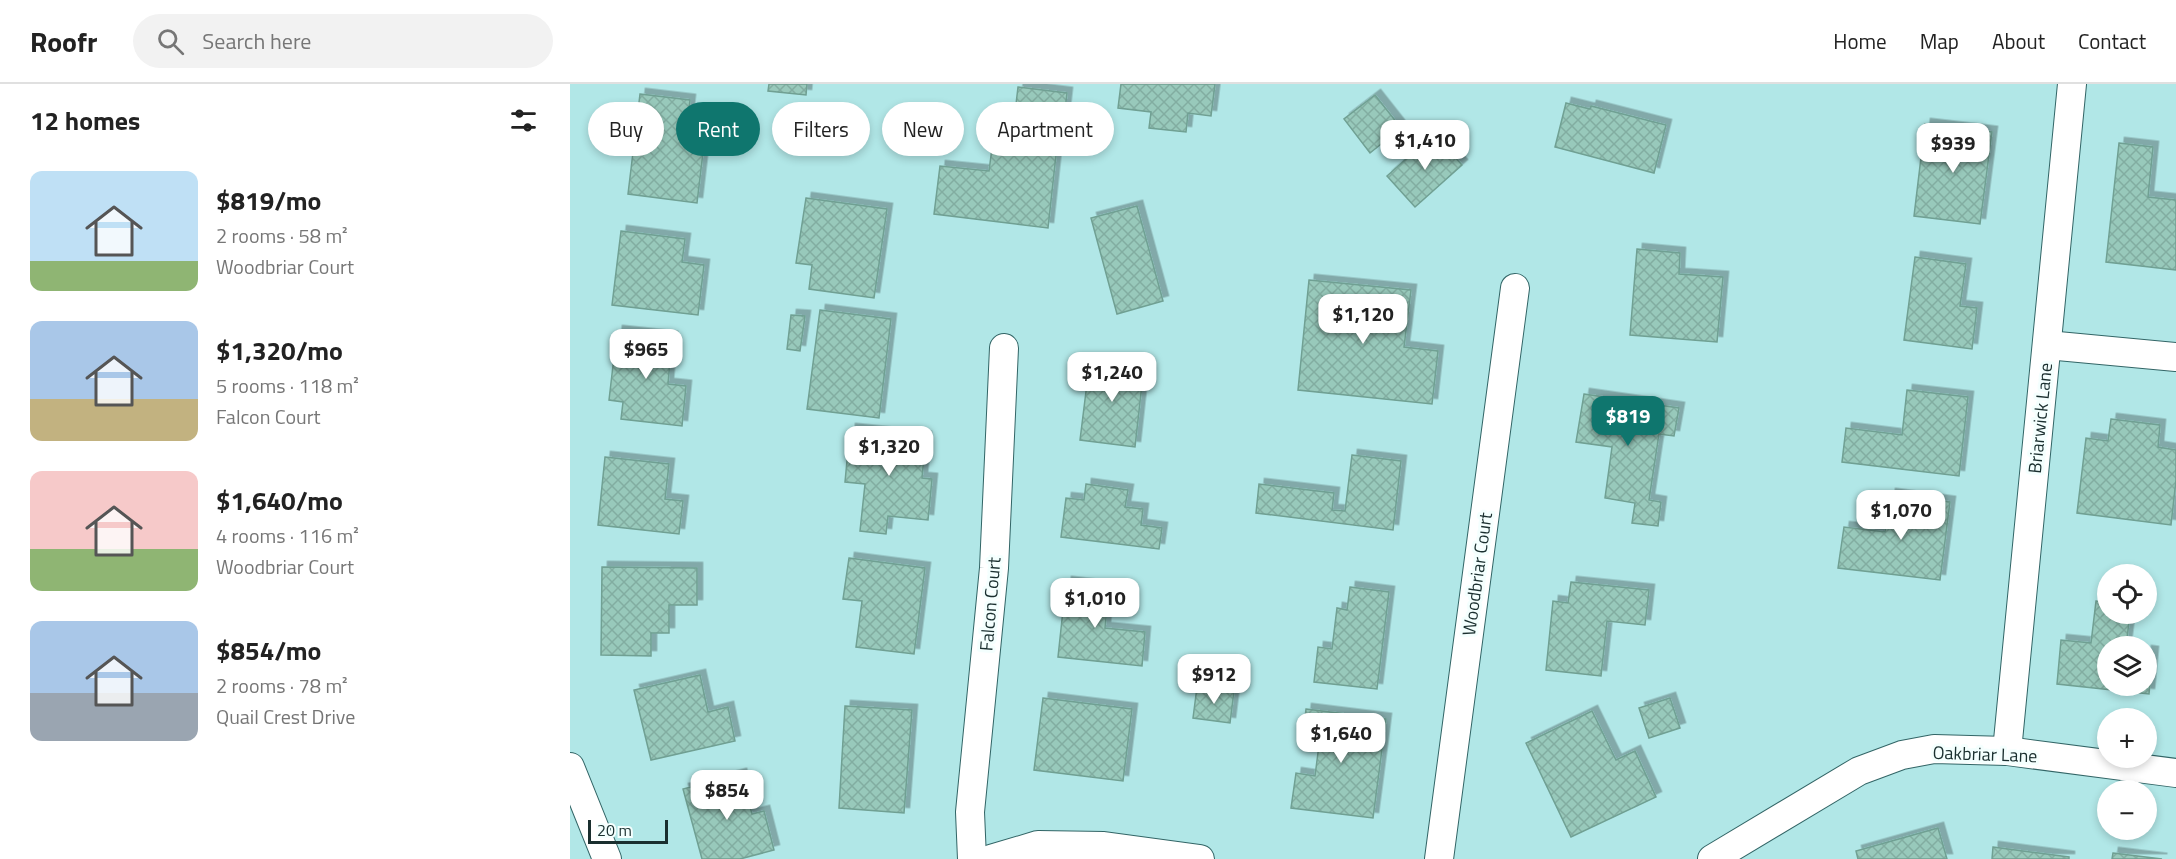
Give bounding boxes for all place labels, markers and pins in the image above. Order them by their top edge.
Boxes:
pin: $1,410 [1376,120,1474,171]
pin: $939 [1917,123,1989,174]
pin: $1,120 [1314,294,1412,345]
pin: $965 [610,329,682,380]
pin: $1,240 [1063,352,1161,403]
pin: $819 [1592,396,1664,447]
pin: $1,320 [840,426,938,477]
pin: $1,070 [1852,490,1950,541]
pin: $1,010 [1046,578,1144,629]
pin: $912 [1178,654,1250,705]
pin: $1,640 [1292,713,1390,764]
pin: $854 [691,770,763,821]

